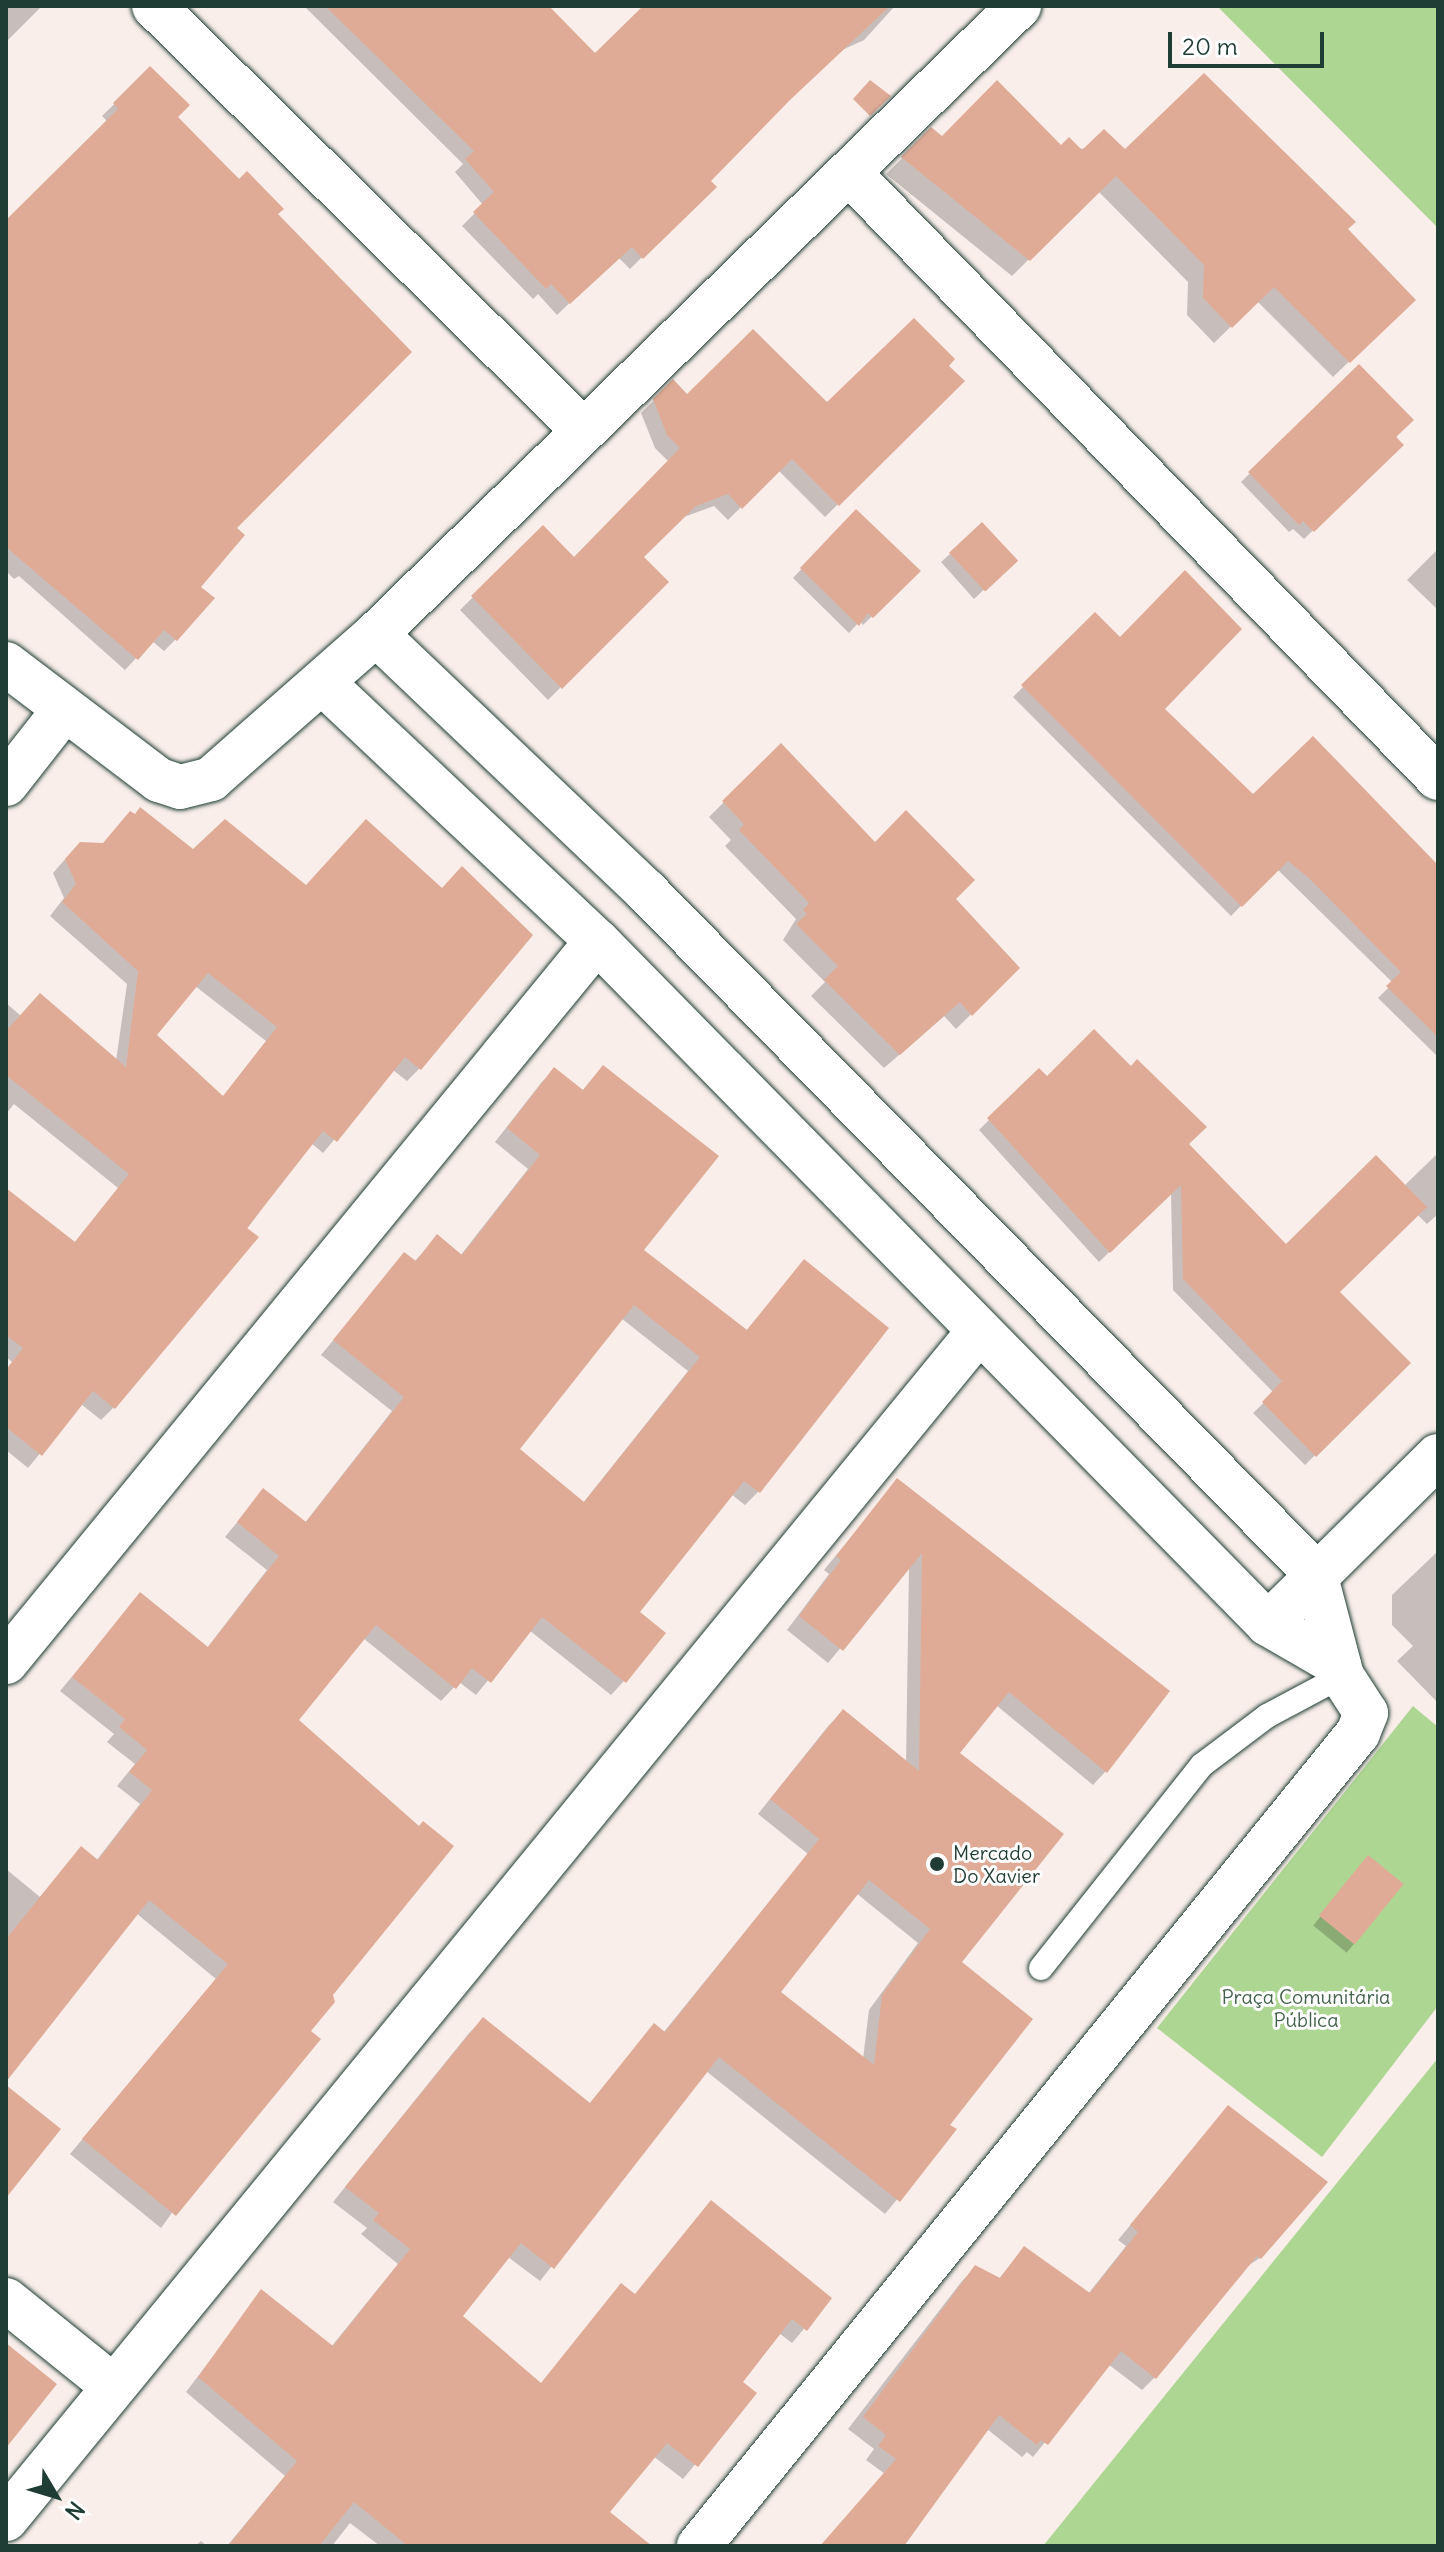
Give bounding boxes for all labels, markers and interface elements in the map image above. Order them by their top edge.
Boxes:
scale bar [1172,16,1328,66]
text: 20 m [1182,31,1238,61]
place label: Mercado Do Xavier [953,1840,1040,1887]
marker: Mercado Do Xavier [928,1855,946,1873]
park label: Praça Comunitária Pública [1221,1984,1391,2031]
north arrow [16,2456,96,2536]
text: N [59,2496,91,2525]

